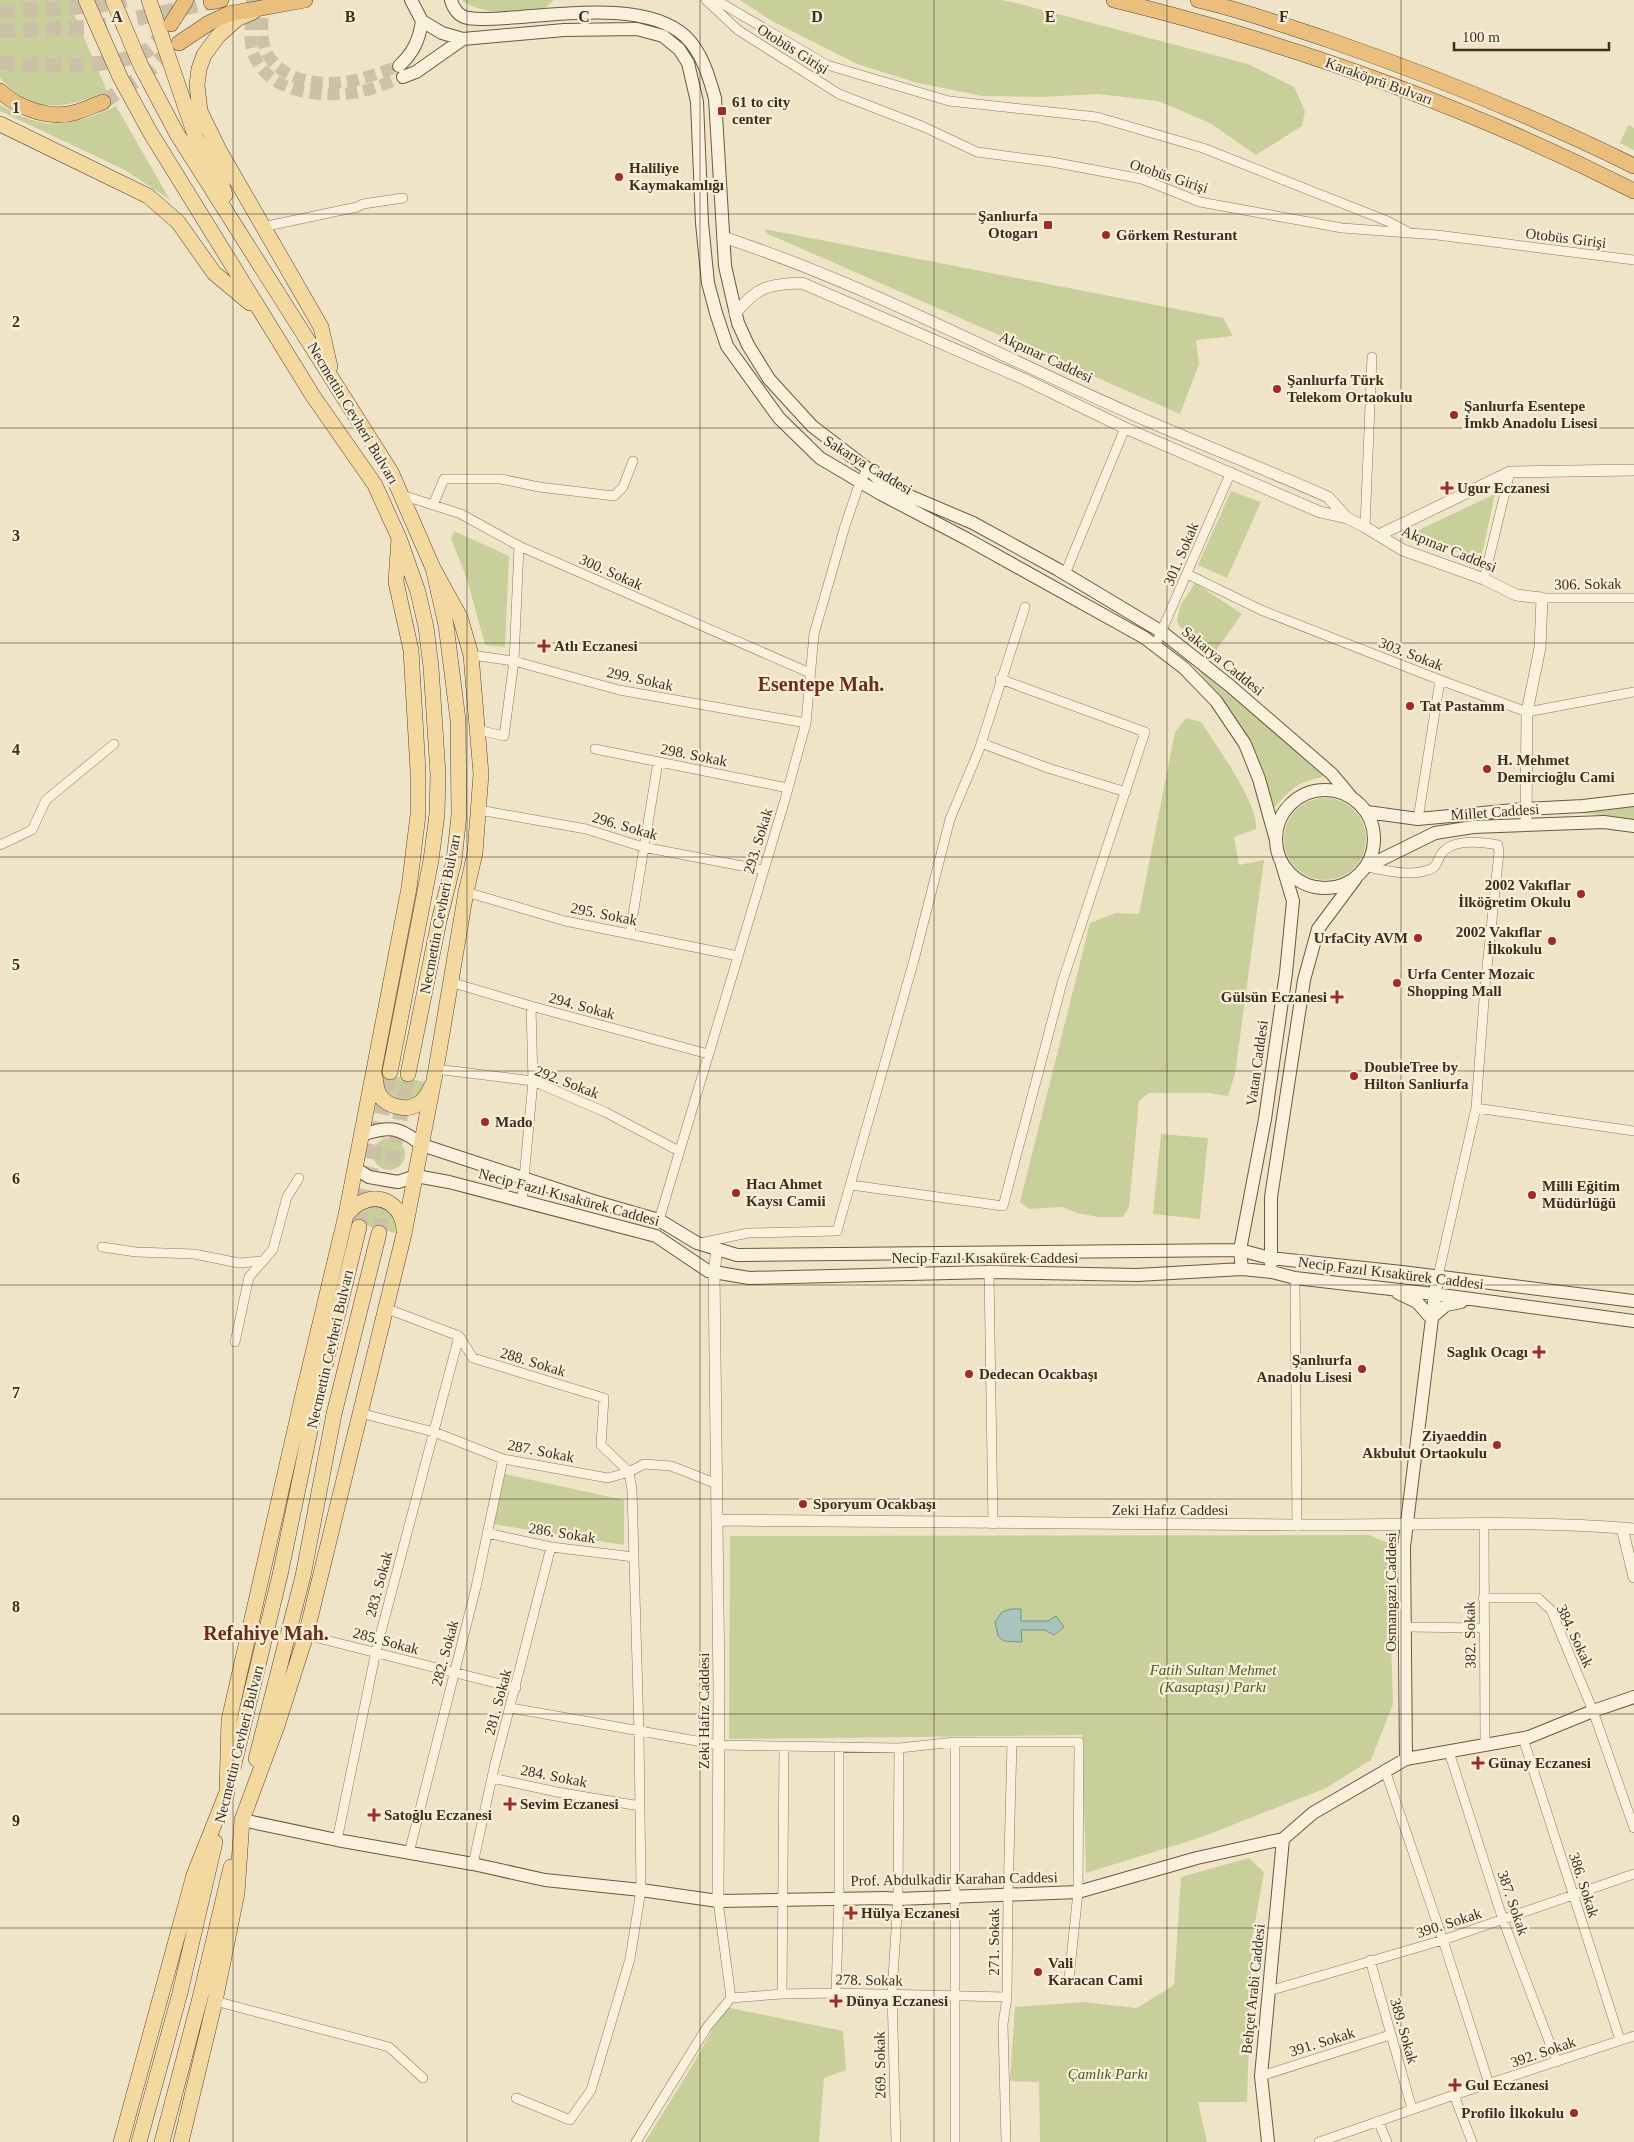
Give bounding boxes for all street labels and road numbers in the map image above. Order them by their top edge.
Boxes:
street label: Otobüs Girişi [754,21,832,77]
street label: Karaköprü Bulvarı [1323,54,1435,108]
street label: Otobüs Girişi [1128,156,1210,196]
street label: Otobüs Girişi [1525,225,1607,251]
street label: Akpınar Caddesi [997,328,1095,386]
street label: Necmettin Cevheri Bulvarı [304,339,402,487]
street label: Sakarya Caddesi [821,432,915,498]
street label: 301. Sokak [1160,519,1202,588]
street label: Akpınar Caddesi [1399,523,1499,575]
street label: 300. Sokak [577,551,646,593]
street label: 306. Sokak [1554,575,1622,593]
street label: Sakarya Caddesi [1179,623,1267,699]
street label: 303. Sokak [1377,634,1446,674]
street label: 299. Sokak [605,664,675,694]
street label: 298. Sokak [659,741,729,769]
street label: Millet Caddesi [1450,801,1540,823]
street label: 293. Sokak [740,806,776,876]
street label: 296. Sokak [590,809,660,843]
street label: Necmettin Cevheri Bulvarı [417,833,463,995]
street label: 295. Sokak [569,900,639,928]
street label: 294. Sokak [547,990,617,1023]
street label: Vatan Caddesi [1243,1019,1271,1107]
street label: 292. Sokak [533,1062,602,1102]
street label: Necip Fazıl Kısakürek Caddesi [477,1165,661,1229]
street label: Necip Fazıl Kısakürek Caddesi [891,1250,1079,1266]
street label: Necip Fazıl Kısakürek Caddesi [1297,1254,1485,1292]
street label: Necmettin Cevheri Bulvarı [304,1268,356,1430]
street label: 288. Sokak [498,1344,568,1380]
street label: 287. Sokak [506,1437,576,1465]
street label: Zeki Hafız Caddesi [1112,1502,1228,1518]
street label: 286. Sokak [527,1520,597,1546]
street label: Osmangazi Caddesi [1383,1532,1399,1652]
street label: 283. Sokak [363,1549,396,1619]
street label: 382. Sokak [1461,1601,1479,1669]
street label: 384. Sokak [1553,1602,1597,1670]
street label: 282. Sokak [429,1618,462,1688]
street label: 285. Sokak [351,1625,421,1658]
street label: Zeki Hafız Caddesi [696,1653,712,1769]
street label: Necmettin Cevheri Bulvarı [212,1663,266,1825]
street label: 281. Sokak [482,1667,515,1737]
street label: 284. Sokak [519,1762,589,1790]
street label: 386. Sokak [1566,1850,1602,1920]
street label: 387. Sokak [1494,1868,1532,1938]
street label: Prof. Abdulkadir Karahan Caddesi [850,1869,1058,1889]
street label: 390. Sokak [1414,1905,1484,1941]
street label: 271. Sokak [986,1908,1002,1976]
street label: Behçet Arabi Caddesi [1238,1923,1268,2055]
street label: 278. Sokak [835,1971,903,1989]
street label: 389. Sokak [1387,1996,1421,2066]
street label: 391. Sokak [1287,2024,1357,2060]
street label: 269. Sokak [871,2031,889,2099]
street label: 392. Sokak [1508,2033,1578,2071]

